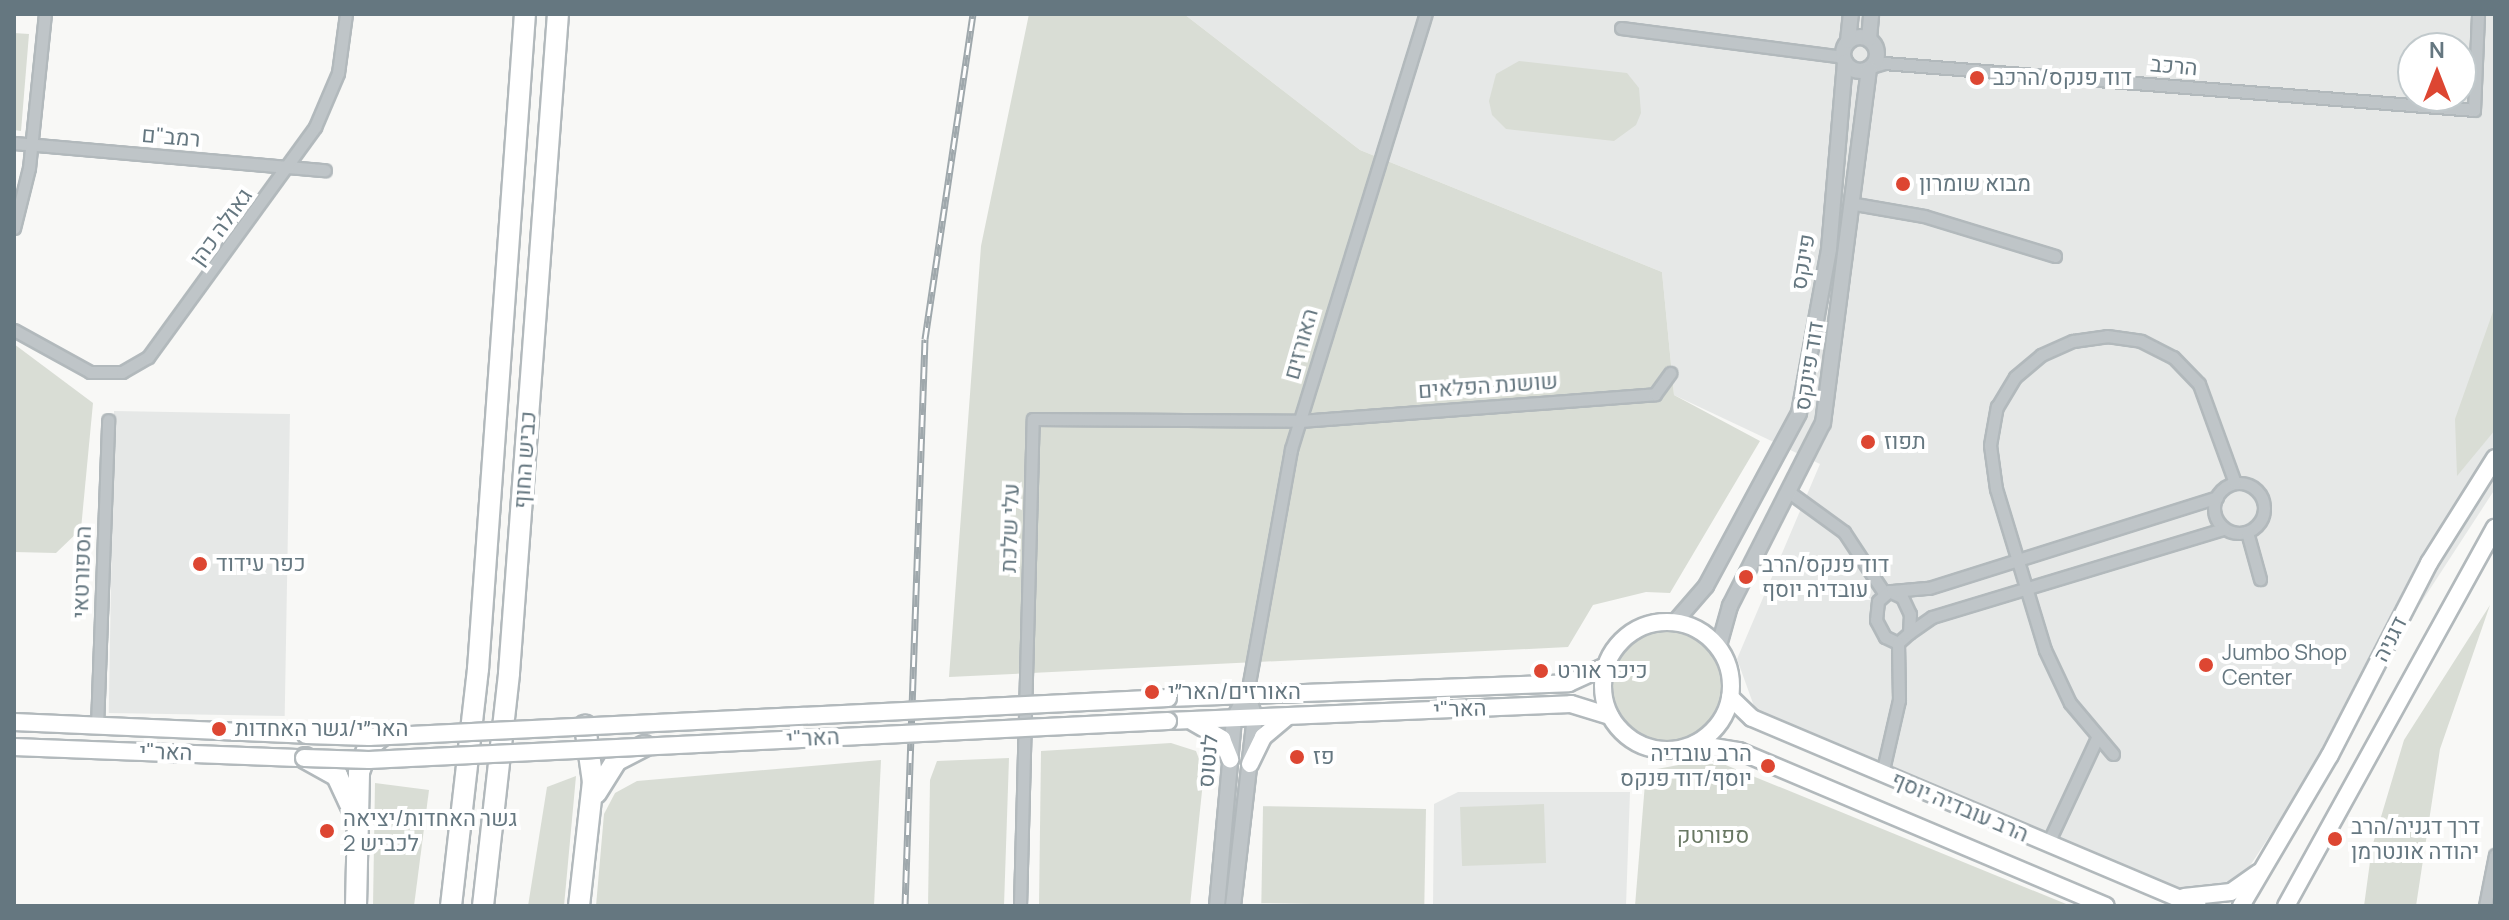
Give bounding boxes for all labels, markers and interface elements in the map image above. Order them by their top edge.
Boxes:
north arrow [2397,32,2477,112]
text: N [2429,35,2445,65]
street label: הרכב [2149,51,2199,81]
place label: דוד פנקס/הרכב [1993,65,2132,91]
marker: דוד פנקס/הרכב [1968,69,1986,87]
street label: רמב"ם [140,121,202,153]
place label: מבוא שומרון [1919,171,2031,197]
marker: מבוא שומרון [1894,175,1912,193]
street label: גאולה כהן [184,183,258,271]
street label: פינקס [1786,232,1820,292]
street label: האורזים [1278,305,1324,383]
street label: דוד פינקס [1789,320,1829,412]
street label: שושנת הפלאים [1417,368,1559,404]
street label: כביש החוף [508,410,542,510]
place label: תפוז [1884,429,1926,455]
marker: תפוז [1859,433,1877,451]
street label: עלי שלכת [995,483,1025,573]
street label: הספורטאי [67,525,97,619]
place label: כפר עידוד [216,551,306,577]
place label: דוד פנקס/הרב עובדיה יוסף [1762,551,1889,602]
marker: כפר עידוד [191,555,209,573]
marker: דוד פנקס/הרב עובדיה יוסף [1737,568,1755,586]
street label: דגניה [2367,612,2413,666]
place label: Jumbo Shop Center [2222,639,2347,690]
marker: Jumbo Shop Center [2197,656,2215,674]
place label: כיכר אורט [1557,658,1647,684]
marker: כיכר אורט [1532,662,1550,680]
place label: האורזים/האר״י [1168,679,1301,705]
marker: האורזים/האר״י [1143,683,1161,701]
street label: האר"י [1433,695,1487,723]
place label: האר״י/גשר האחדות [235,716,408,742]
marker: האר״י/גשר האחדות [210,720,228,738]
street label: האר"י [786,723,840,753]
street label: לנטוס [1193,733,1223,789]
street label: האר"י [139,738,193,766]
place label: הרב עובדיה יוסף/דוד פנקס [1620,740,1752,792]
place label: פז [1313,744,1335,770]
marker: פז [1288,748,1306,766]
marker: הרב עובדיה יוסף/דוד פנקס [1759,757,1777,775]
street label: הרב עובדיה יוסף [1888,766,2032,848]
place label: גשר האחדות/יציאה לכביש 2 [343,805,517,856]
place label: דרך דגניה/הרב יהודה אונטרמן [2351,813,2480,864]
marker: גשר האחדות/יציאה לכביש 2 [318,822,336,840]
park label: ספורטק [1677,823,1749,849]
marker: דרך דגניה/הרב יהודה אונטרמן [2326,830,2344,848]

